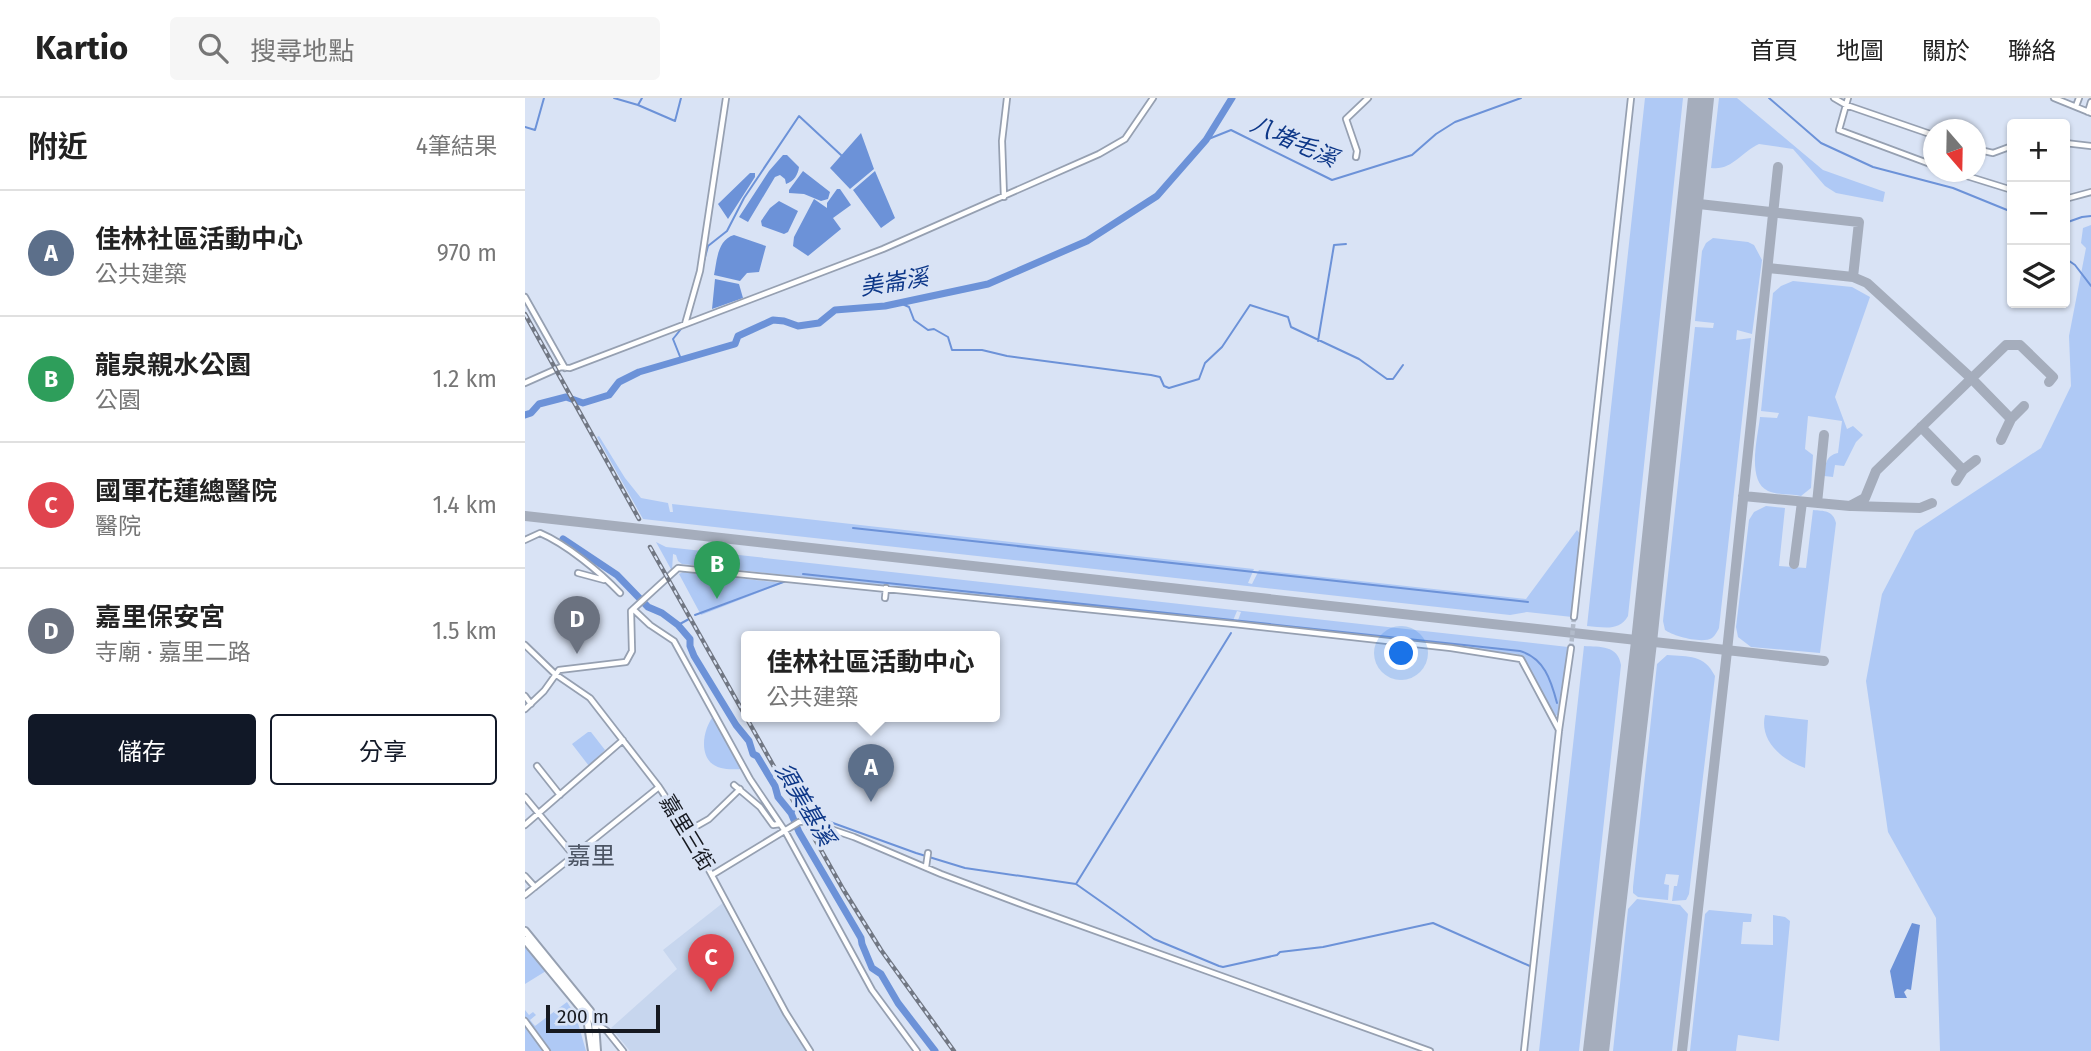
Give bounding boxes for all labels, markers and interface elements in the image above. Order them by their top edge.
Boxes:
search box [170,17,660,80]
text: Kartio [35,28,128,68]
icon: search [194,29,232,67]
text: 搜尋地點 [250,36,354,67]
text: 首頁 [1750,37,1798,65]
text: 地圖 [1836,37,1884,65]
text: 關於 [1922,37,1970,65]
text: 聯絡 [2008,37,2056,65]
water label: 八堵毛溪 [1246,110,1344,174]
north arrow [1923,119,1986,182]
map controls [2007,119,2070,308]
button: + [2007,119,2070,182]
text: 附近 [28,129,88,165]
text: 4筆結果 [416,132,497,160]
button: − [2007,182,2070,245]
text: 佳林社區活動中心 [95,224,303,255]
text: A [44,239,58,267]
text: 970 m [437,239,497,267]
button: layers [2007,245,2070,308]
text: 公共建築 [95,260,187,288]
water label: 美崙溪 [858,262,933,301]
text: 龍泉親水公園 [95,350,251,381]
text: B [44,365,58,393]
text: 1.2 km [433,365,497,393]
text: 公園 [95,386,141,414]
text: 國軍花蓮總醫院 [95,476,277,507]
text: C [44,491,58,519]
text: 1.4 km [432,491,497,519]
text: 醫院 [95,512,141,540]
pin: B [694,541,740,599]
pin: D [554,596,600,654]
text: 嘉里保安宮 [95,602,225,633]
text: D [44,617,58,645]
text: 1.5 km [432,617,497,645]
popup [741,631,1000,722]
your location [1384,636,1418,670]
text: 寺廟 · 嘉里二路 [95,638,251,666]
text: 佳林社區活動中心 [766,647,975,678]
text: 公共建築 [766,683,858,711]
button: 儲存 [28,714,256,785]
button: 分享 [270,714,497,785]
pin: A [848,744,894,802]
water label: 須美基溪 [769,757,842,853]
street label: 嘉里三街 [654,790,720,876]
district label: 嘉里 [567,842,615,870]
pin: C [688,934,734,992]
scale bar [546,1002,660,1034]
text: 200 m [557,1005,609,1028]

